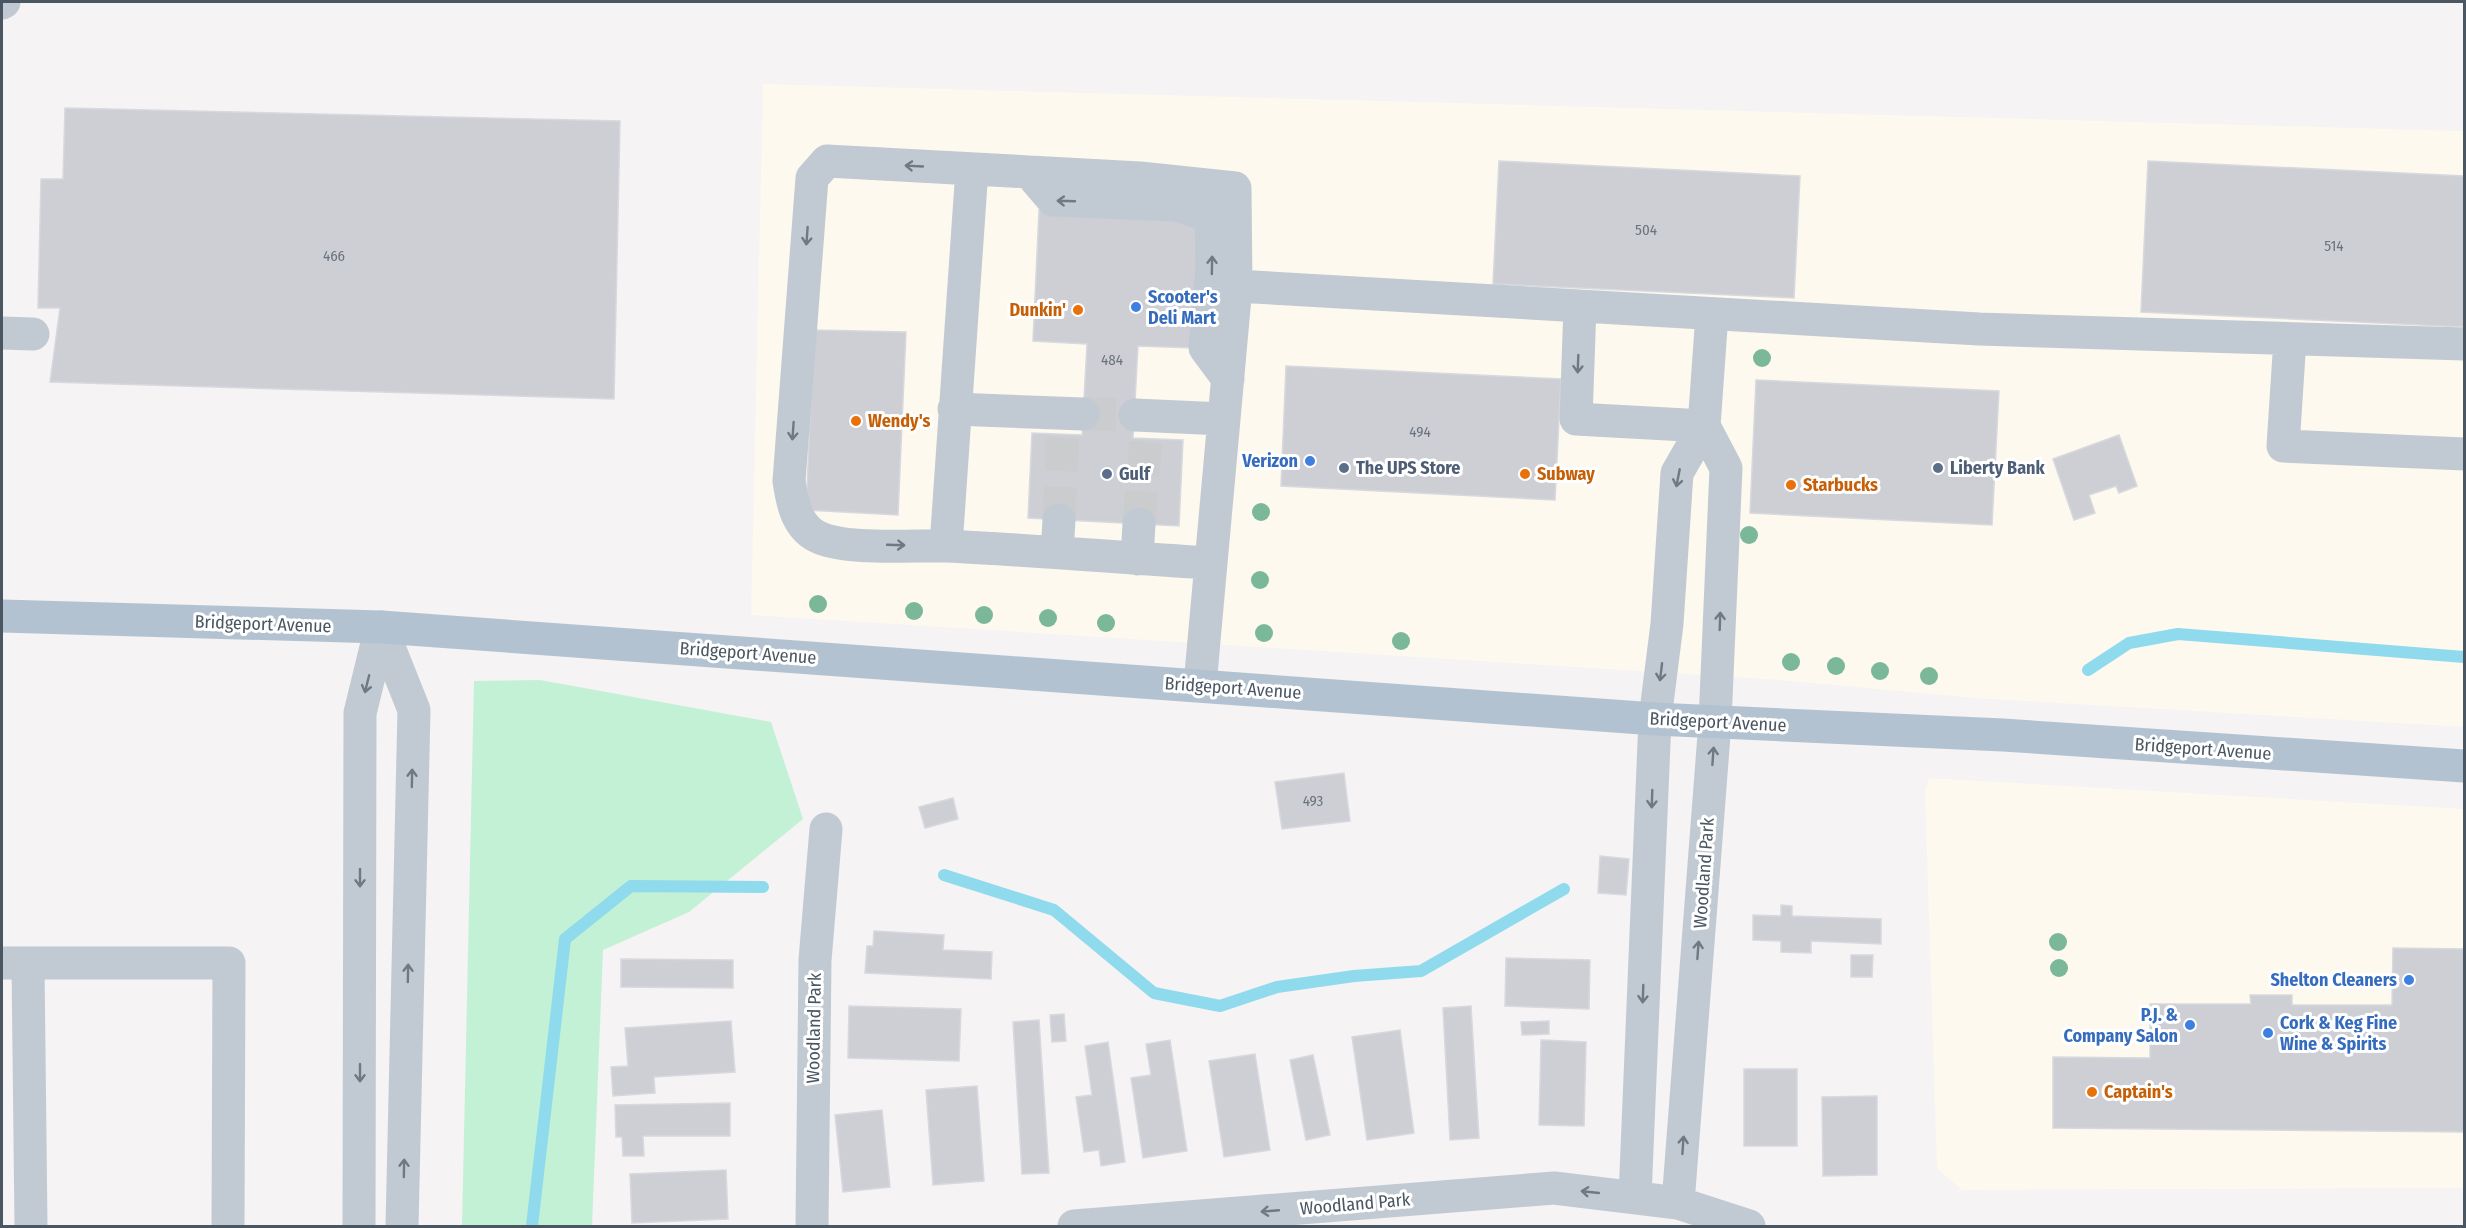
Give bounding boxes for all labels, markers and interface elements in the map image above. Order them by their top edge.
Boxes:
one-way arrow [904,160,924,171]
one-way arrow [1057,195,1077,206]
house number: 504 [1635,221,1657,239]
one-way arrow [801,226,812,246]
house number: 514 [2324,237,2344,255]
house number: 466 [323,247,345,265]
one-way arrow [1206,255,1218,275]
place label: Scooter's Deli Mart [1148,286,1218,329]
place label: Dunkin' [1009,299,1066,321]
marker: Scooter's Deli Mart [1129,300,1143,314]
marker: Dunkin' [1071,303,1085,317]
house number: 484 [1101,351,1123,369]
one-way arrow [1572,354,1583,374]
place label: Wendy's [868,410,931,432]
marker: Wendy's [849,414,863,428]
one-way arrow [787,420,798,440]
house number: 494 [1409,423,1431,441]
place label: Verizon [1241,450,1298,472]
marker: Verizon [1303,454,1317,468]
place label: The UPS Store [1356,457,1460,479]
place label: Liberty Bank [1950,457,2046,479]
marker: The UPS Store [1337,461,1351,475]
marker: Liberty Bank [1931,461,1945,475]
place label: Gulf [1119,463,1152,485]
place label: Subway [1537,463,1595,485]
marker: Gulf [1100,467,1114,481]
marker: Subway [1518,467,1532,481]
one-way arrow [1672,468,1683,487]
place label: Starbucks [1803,474,1878,496]
marker: Starbucks [1784,478,1798,492]
one-way arrow [885,539,905,550]
street label: Bridgeport Avenue [194,611,332,637]
one-way arrow [1715,612,1726,632]
street label: Bridgeport Avenue [679,637,817,669]
one-way arrow [1655,661,1666,681]
street label: Bridgeport Avenue [1164,672,1302,704]
one-way arrow [361,674,373,693]
street label: Bridgeport Avenue [1649,707,1787,737]
street label: Bridgeport Avenue [2134,733,2272,765]
one-way arrow [1707,746,1718,766]
one-way arrow [406,769,418,789]
one-way arrow [1646,788,1657,808]
house number: 493 [1303,792,1324,810]
street label: Woodland Park [1689,816,1719,929]
one-way arrow [354,867,366,887]
one-way arrow [1693,941,1704,961]
one-way arrow [402,964,414,984]
place label: Shelton Cleaners [2271,969,2397,991]
street label: Woodland Park [802,972,826,1084]
marker: Shelton Cleaners [2402,973,2416,987]
one-way arrow [1638,983,1649,1003]
place label: P.J. & Company Salon [2063,1004,2179,1047]
place label: Cork & Keg Fine Wine & Spirits [2280,1012,2397,1055]
marker: P.J. & Company Salon [2183,1018,2197,1032]
marker: Cork & Keg Fine Wine & Spirits [2261,1026,2275,1040]
one-way arrow [354,1062,366,1082]
place label: Captain's [2104,1081,2173,1103]
marker: Captain's [2085,1085,2099,1099]
one-way arrow [1677,1135,1688,1155]
one-way arrow [398,1159,409,1179]
one-way arrow [1581,1187,1601,1198]
street label: Woodland Park [1299,1188,1412,1220]
one-way arrow [1261,1206,1281,1217]

